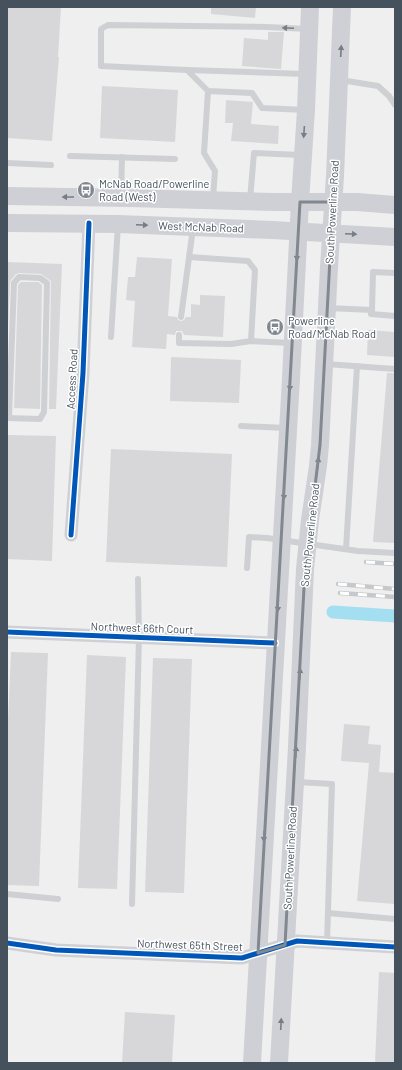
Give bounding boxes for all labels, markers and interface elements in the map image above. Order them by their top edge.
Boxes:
one-way arrow [282,25,294,32]
one-way arrow [337,45,344,57]
one-way arrow [301,126,308,138]
street label: South Powerline Road [322,160,341,264]
place label: McNab Road/Powerline Road (West) [99,177,209,203]
bus stop icon: McNab Road/Powerline Road (West) [76,180,96,200]
one-way arrow [62,194,74,201]
street label: West McNab Road [158,219,244,234]
one-way arrow [136,221,148,228]
one-way arrow [345,231,358,237]
one-way arrow [294,249,300,262]
place label: Powerline Road/McNab Road [288,314,376,340]
bus stop icon: Powerline Road/McNab Road [265,317,285,337]
street label: Access Road [63,348,80,410]
one-way arrow [287,379,294,391]
one-way arrow [315,457,321,469]
street label: South Powerline Road [298,483,321,587]
one-way arrow [281,488,287,501]
one-way arrow [274,600,281,612]
street label: Northwest 66th Court [91,619,194,636]
one-way arrow [297,668,303,681]
one-way arrow [293,746,300,758]
street label: South Powerline Road [280,806,299,910]
one-way arrow [261,830,268,842]
street label: Northwest 65th Street [137,936,243,953]
one-way arrow [277,1018,284,1030]

